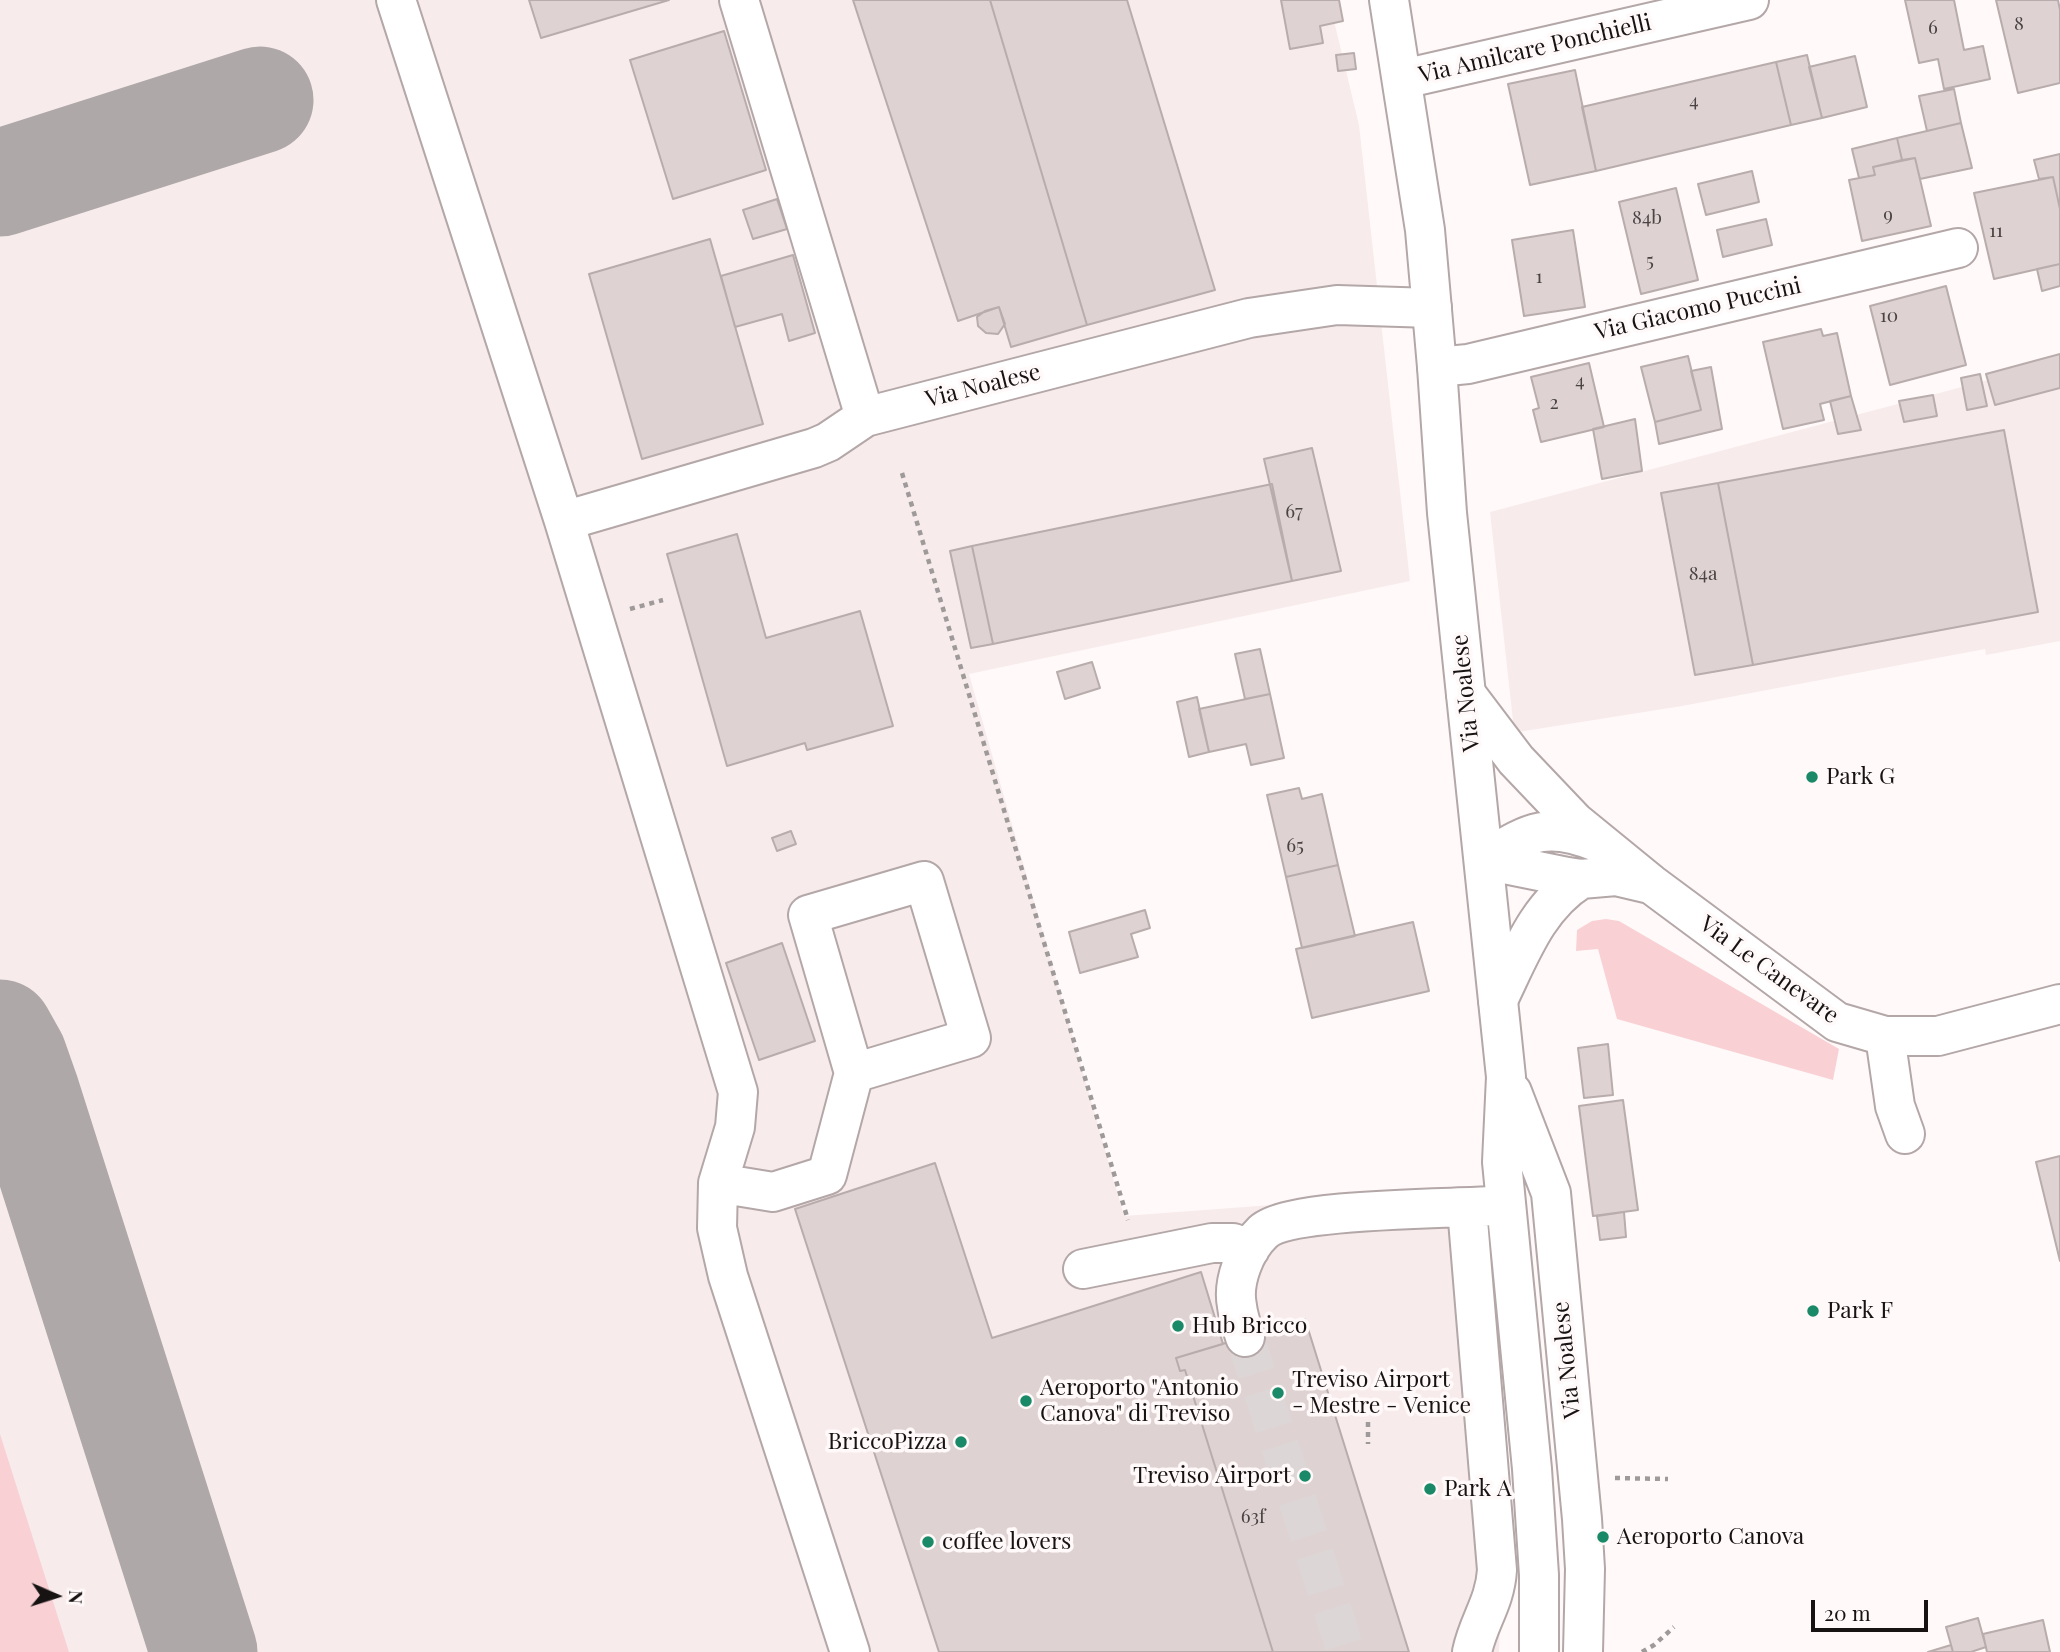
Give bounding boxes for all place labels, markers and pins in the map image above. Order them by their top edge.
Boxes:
place label: Park G [1826,763,1895,791]
marker: Park G [1804,769,1820,785]
place label: Park F [1827,1297,1893,1325]
marker: Park F [1805,1303,1821,1319]
place label: Hub Bricco [1192,1312,1307,1340]
marker: Hub Bricco [1170,1318,1186,1334]
place label: Treviso Airport - Mestre - Venice [1292,1366,1471,1420]
place label: Aeroporto "Antonio Canova" di Treviso [1040,1374,1239,1428]
marker: Treviso Airport - Mestre - Venice [1270,1385,1286,1401]
marker: Aeroporto "Antonio Canova" di Treviso [1018,1393,1034,1409]
place label: BriccoPizza [828,1428,947,1456]
marker: BriccoPizza [953,1434,969,1450]
place label: Treviso Airport [1133,1462,1291,1490]
marker: Treviso Airport [1297,1468,1313,1484]
place label: Park A [1444,1475,1511,1503]
marker: Park A [1422,1481,1438,1497]
place label: Aeroporto Canova [1617,1523,1804,1551]
place label: coffee lovers [942,1528,1071,1556]
marker: Aeroporto Canova [1595,1529,1611,1545]
marker: coffee lovers [920,1534,936,1550]

